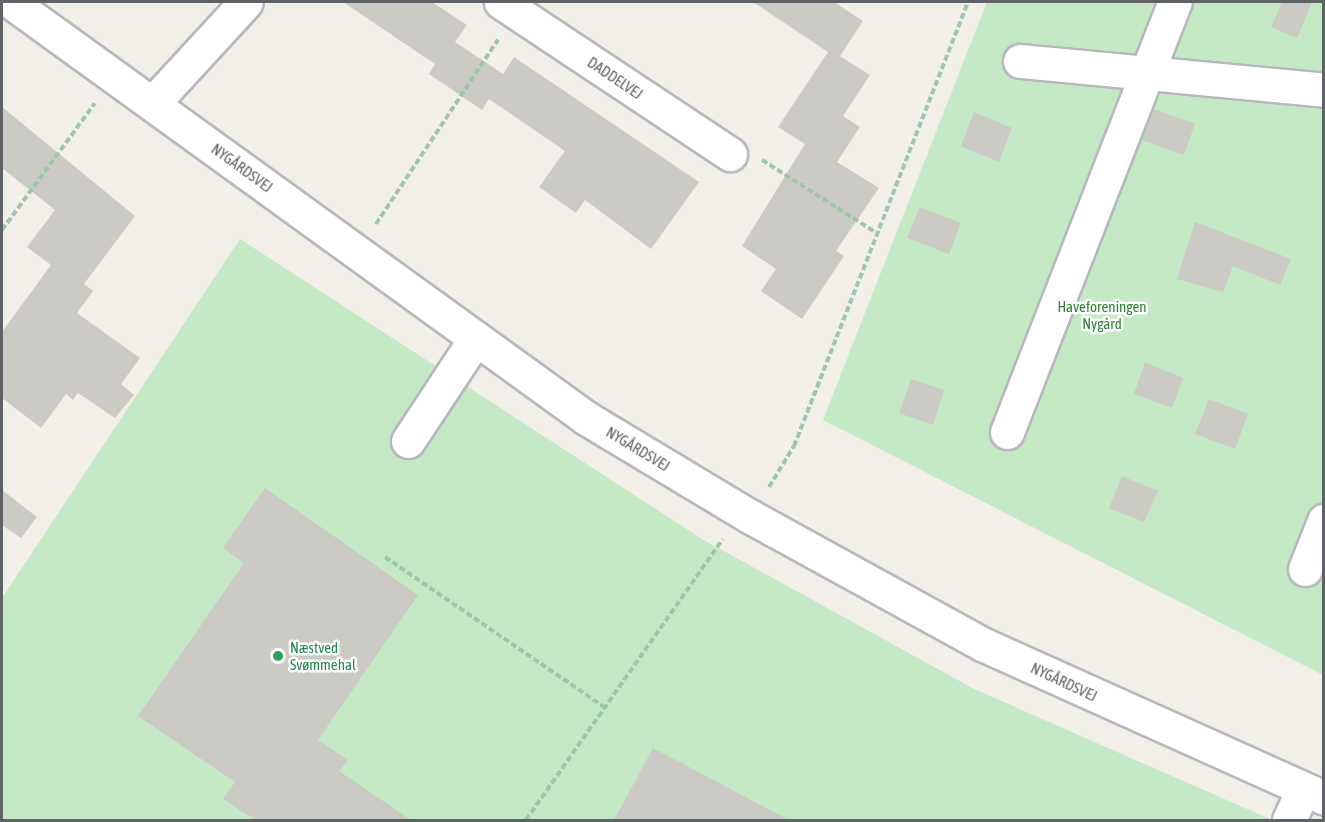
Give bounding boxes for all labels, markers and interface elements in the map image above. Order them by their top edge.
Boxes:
street label: DADDELVEJ [584,53,646,103]
street label: NYGÅRDSVEJ [208,140,276,196]
park label: Haveforeningen Nygård [1057,297,1147,332]
street label: NYGÅRDSVEJ [603,423,673,475]
place label: Næstved Svømmehal [290,638,356,673]
marker: Næstved Svømmehal [271,649,285,663]
street label: NYGÅRDSVEJ [1028,659,1100,705]

